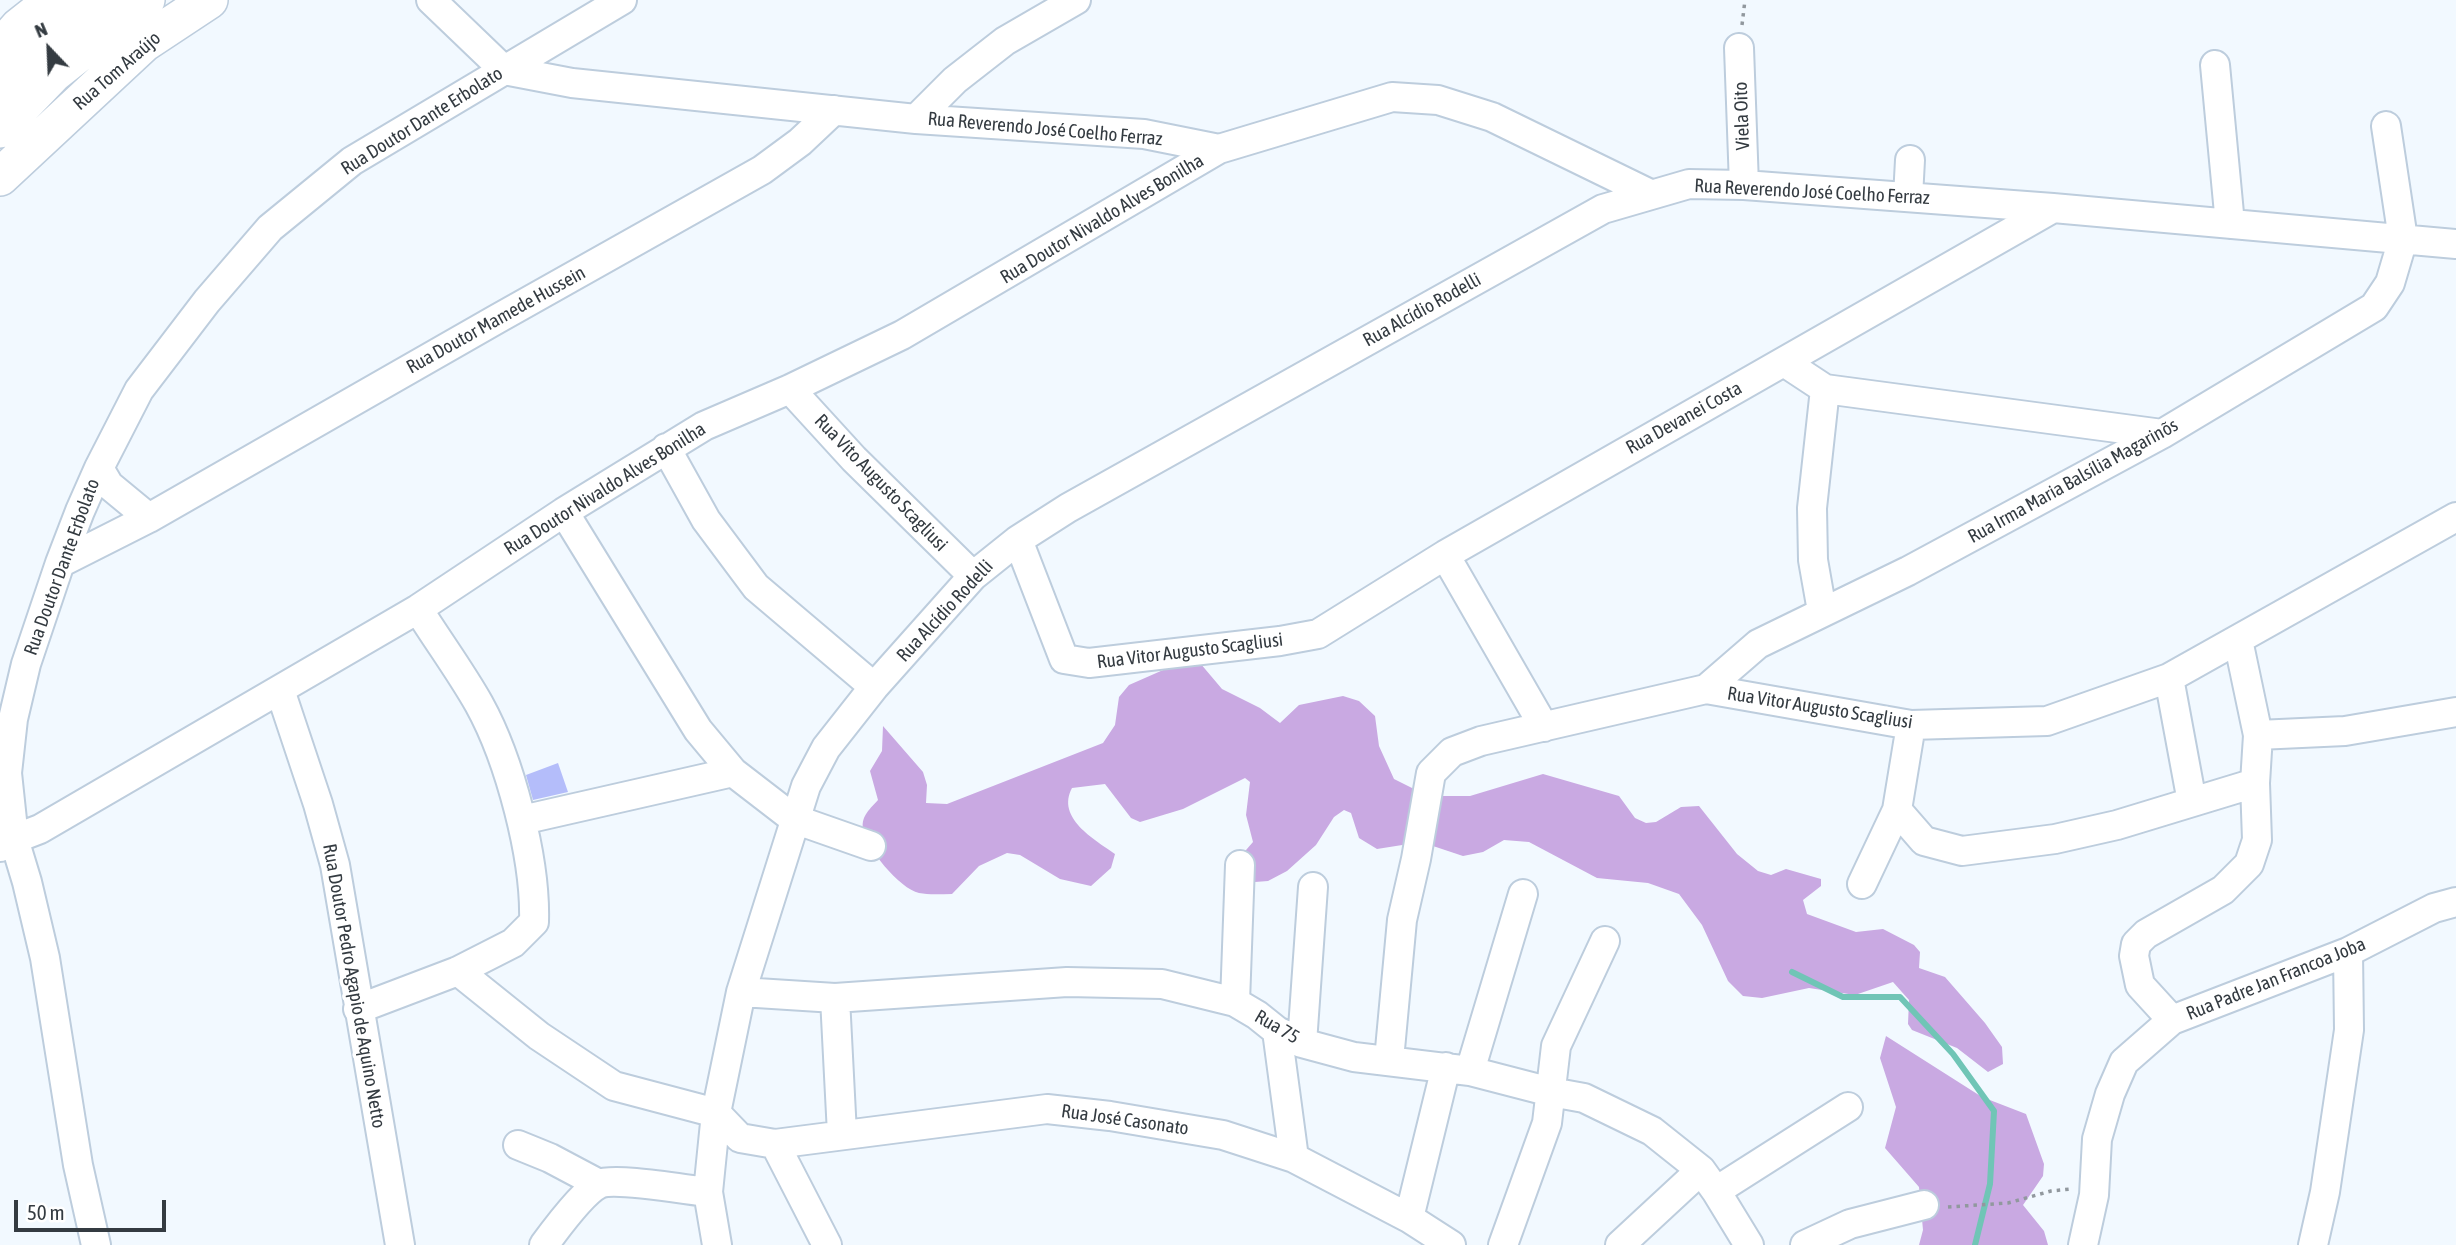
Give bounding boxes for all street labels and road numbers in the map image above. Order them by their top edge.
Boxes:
street label: Rua Tom Araújo [69,27,165,115]
street label: Rua Doutor Dante Erbolato [337,62,507,180]
street label: Viela Oito [1729,81,1755,151]
street label: Rua Reverendo José Coelho Ferraz [927,107,1163,151]
street label: Rua Doutor Nivaldo Alves Bonilha [996,149,1208,289]
street label: Rua Reverendo José Coelho Ferraz [1694,174,1930,210]
street label: Rua Doutor Mamede Hussein [403,261,589,379]
street label: Rua Alcídio Rodelli [1359,268,1485,352]
street label: Rua Devanei Costa [1622,377,1746,459]
street label: Rua Vito Augusto Scagliusi [810,410,952,556]
street label: Rua Irma Maria Balsília Magarinõs [1964,414,2182,548]
street label: Rua Doutor Nivaldo Alves Bonilha [500,418,710,560]
street label: Rua Doutor Dante Erbolato [19,476,105,658]
street label: Rua Alcídio Rodelli [892,555,998,667]
street label: Rua Vitor Augusto Scagliusi [1096,628,1284,674]
street label: Rua Vitor Augusto Scagliusi [1726,682,1914,734]
street label: Rua Doutor Pedro Agapio de Aquino Netto [318,842,390,1130]
street label: Rua Padre Jan Francoa Joba [2183,933,2369,1025]
street label: Rua 75 [1251,1005,1303,1049]
street label: Rua José Casonato [1060,1100,1190,1140]

